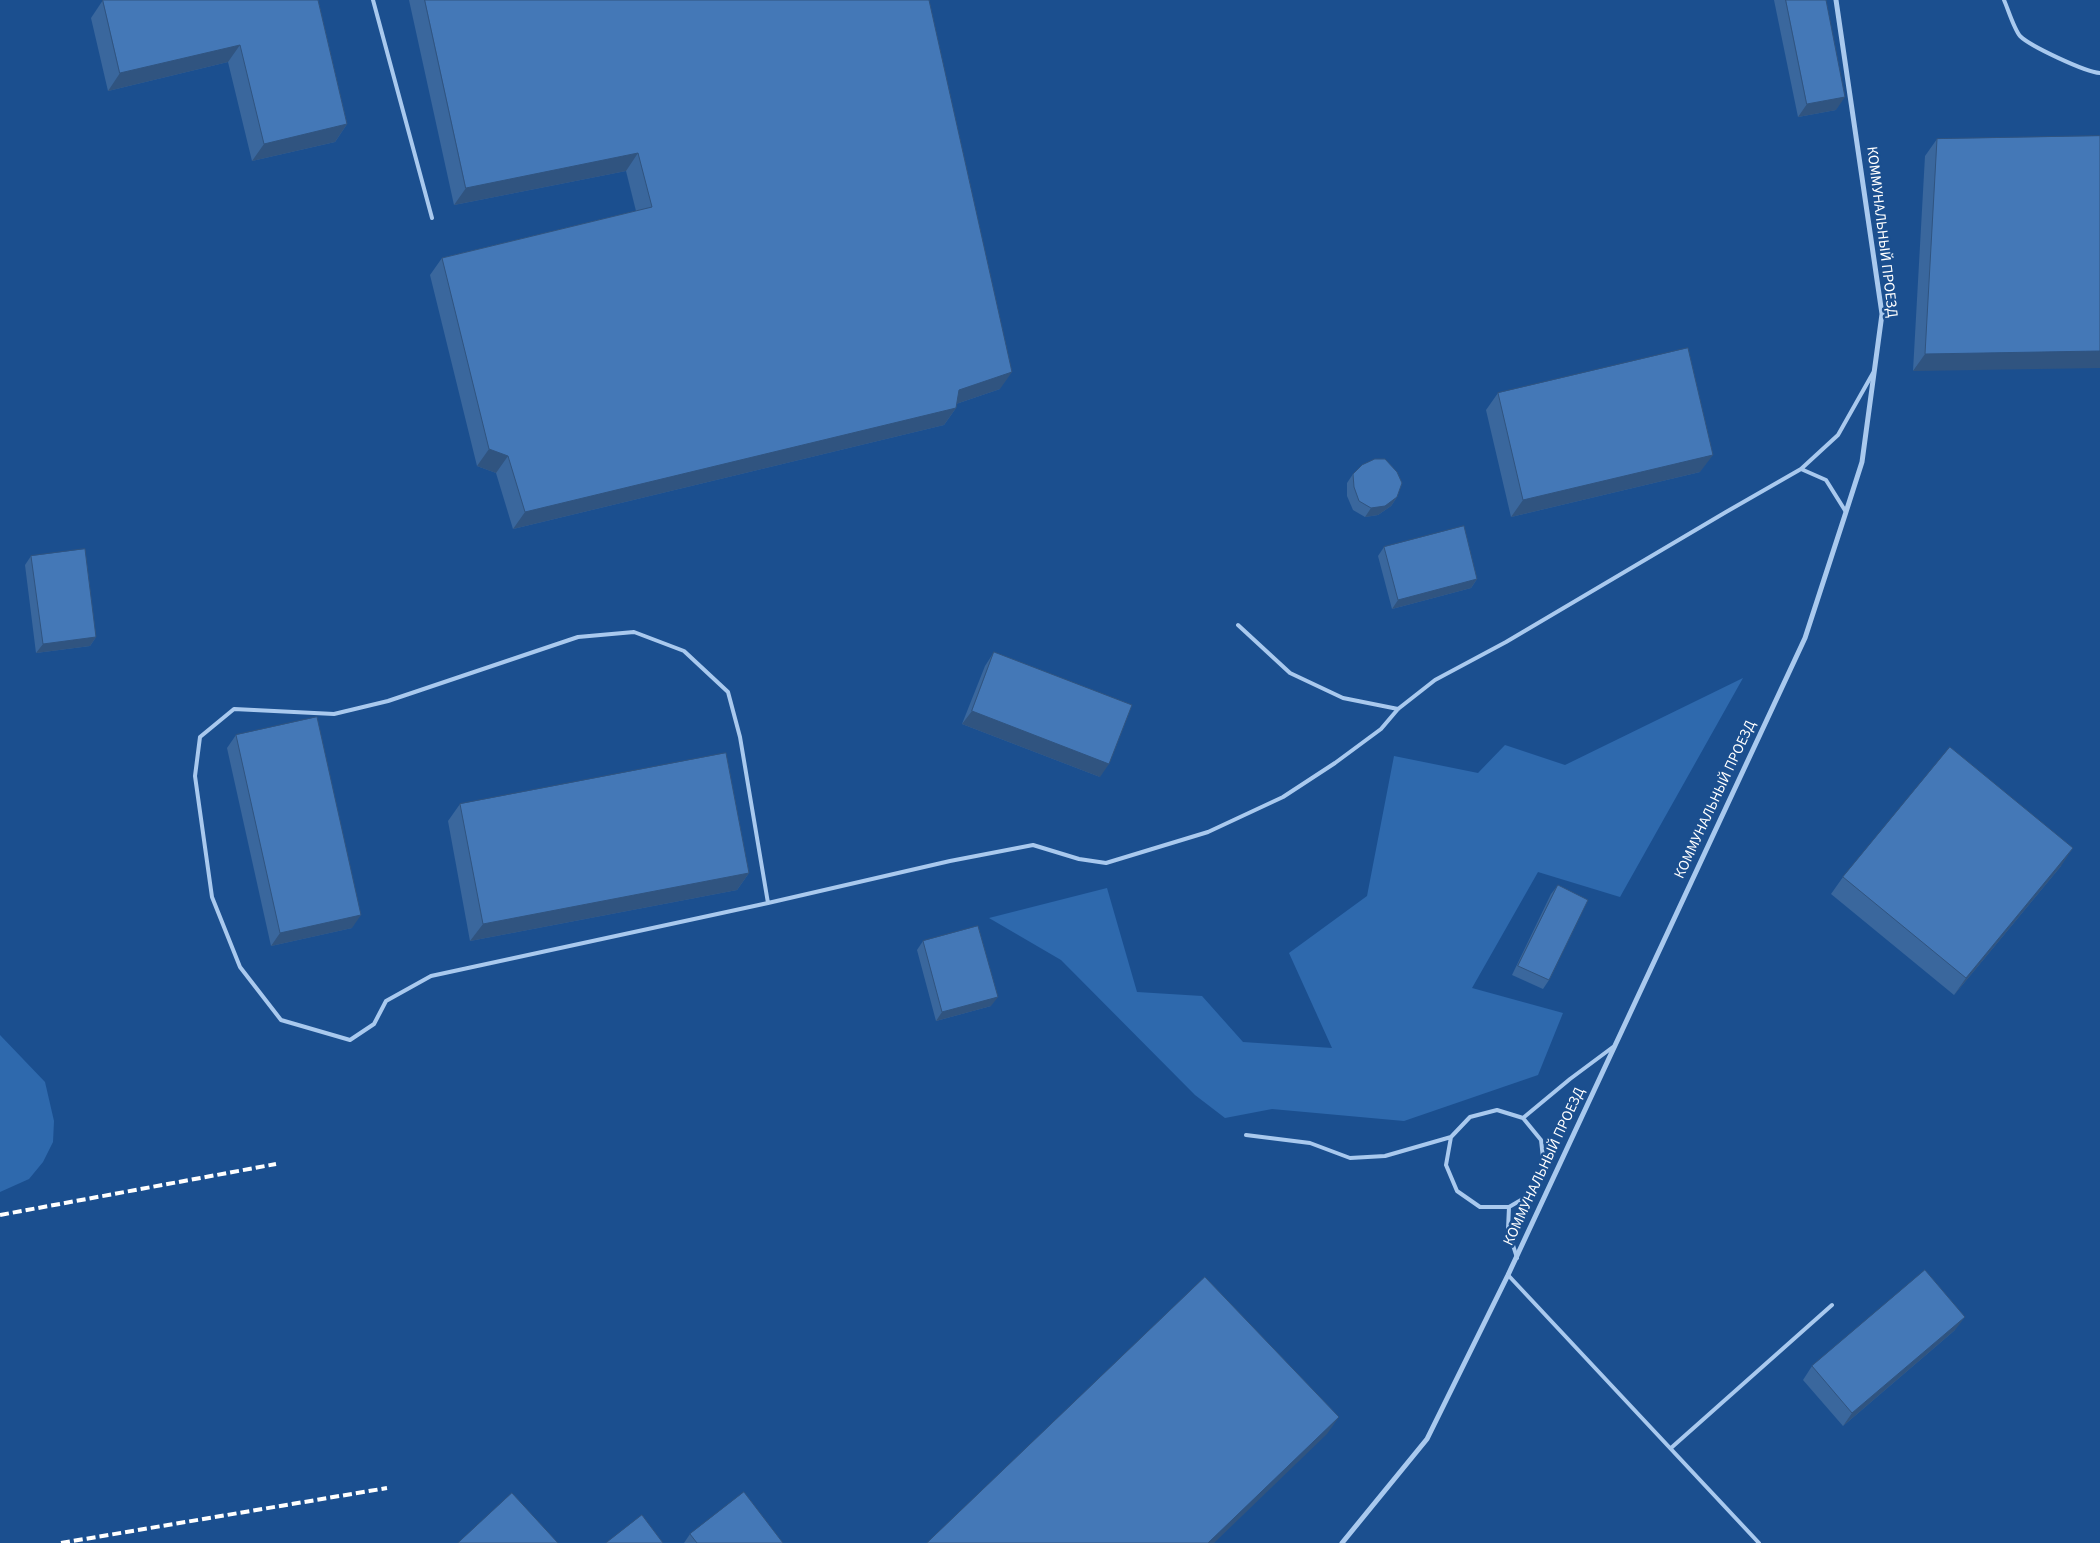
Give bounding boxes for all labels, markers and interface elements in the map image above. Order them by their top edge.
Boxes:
street label: КОММУНАЛЬНЫЙ ПРОЕЗД [1862,145,1900,319]
street label: КОММУНАЛЬНЫЙ ПРОЕЗД [1671,718,1761,882]
street label: КОММУНАЛЬНЫЙ ПРОЕЗД [1500,1085,1590,1249]

